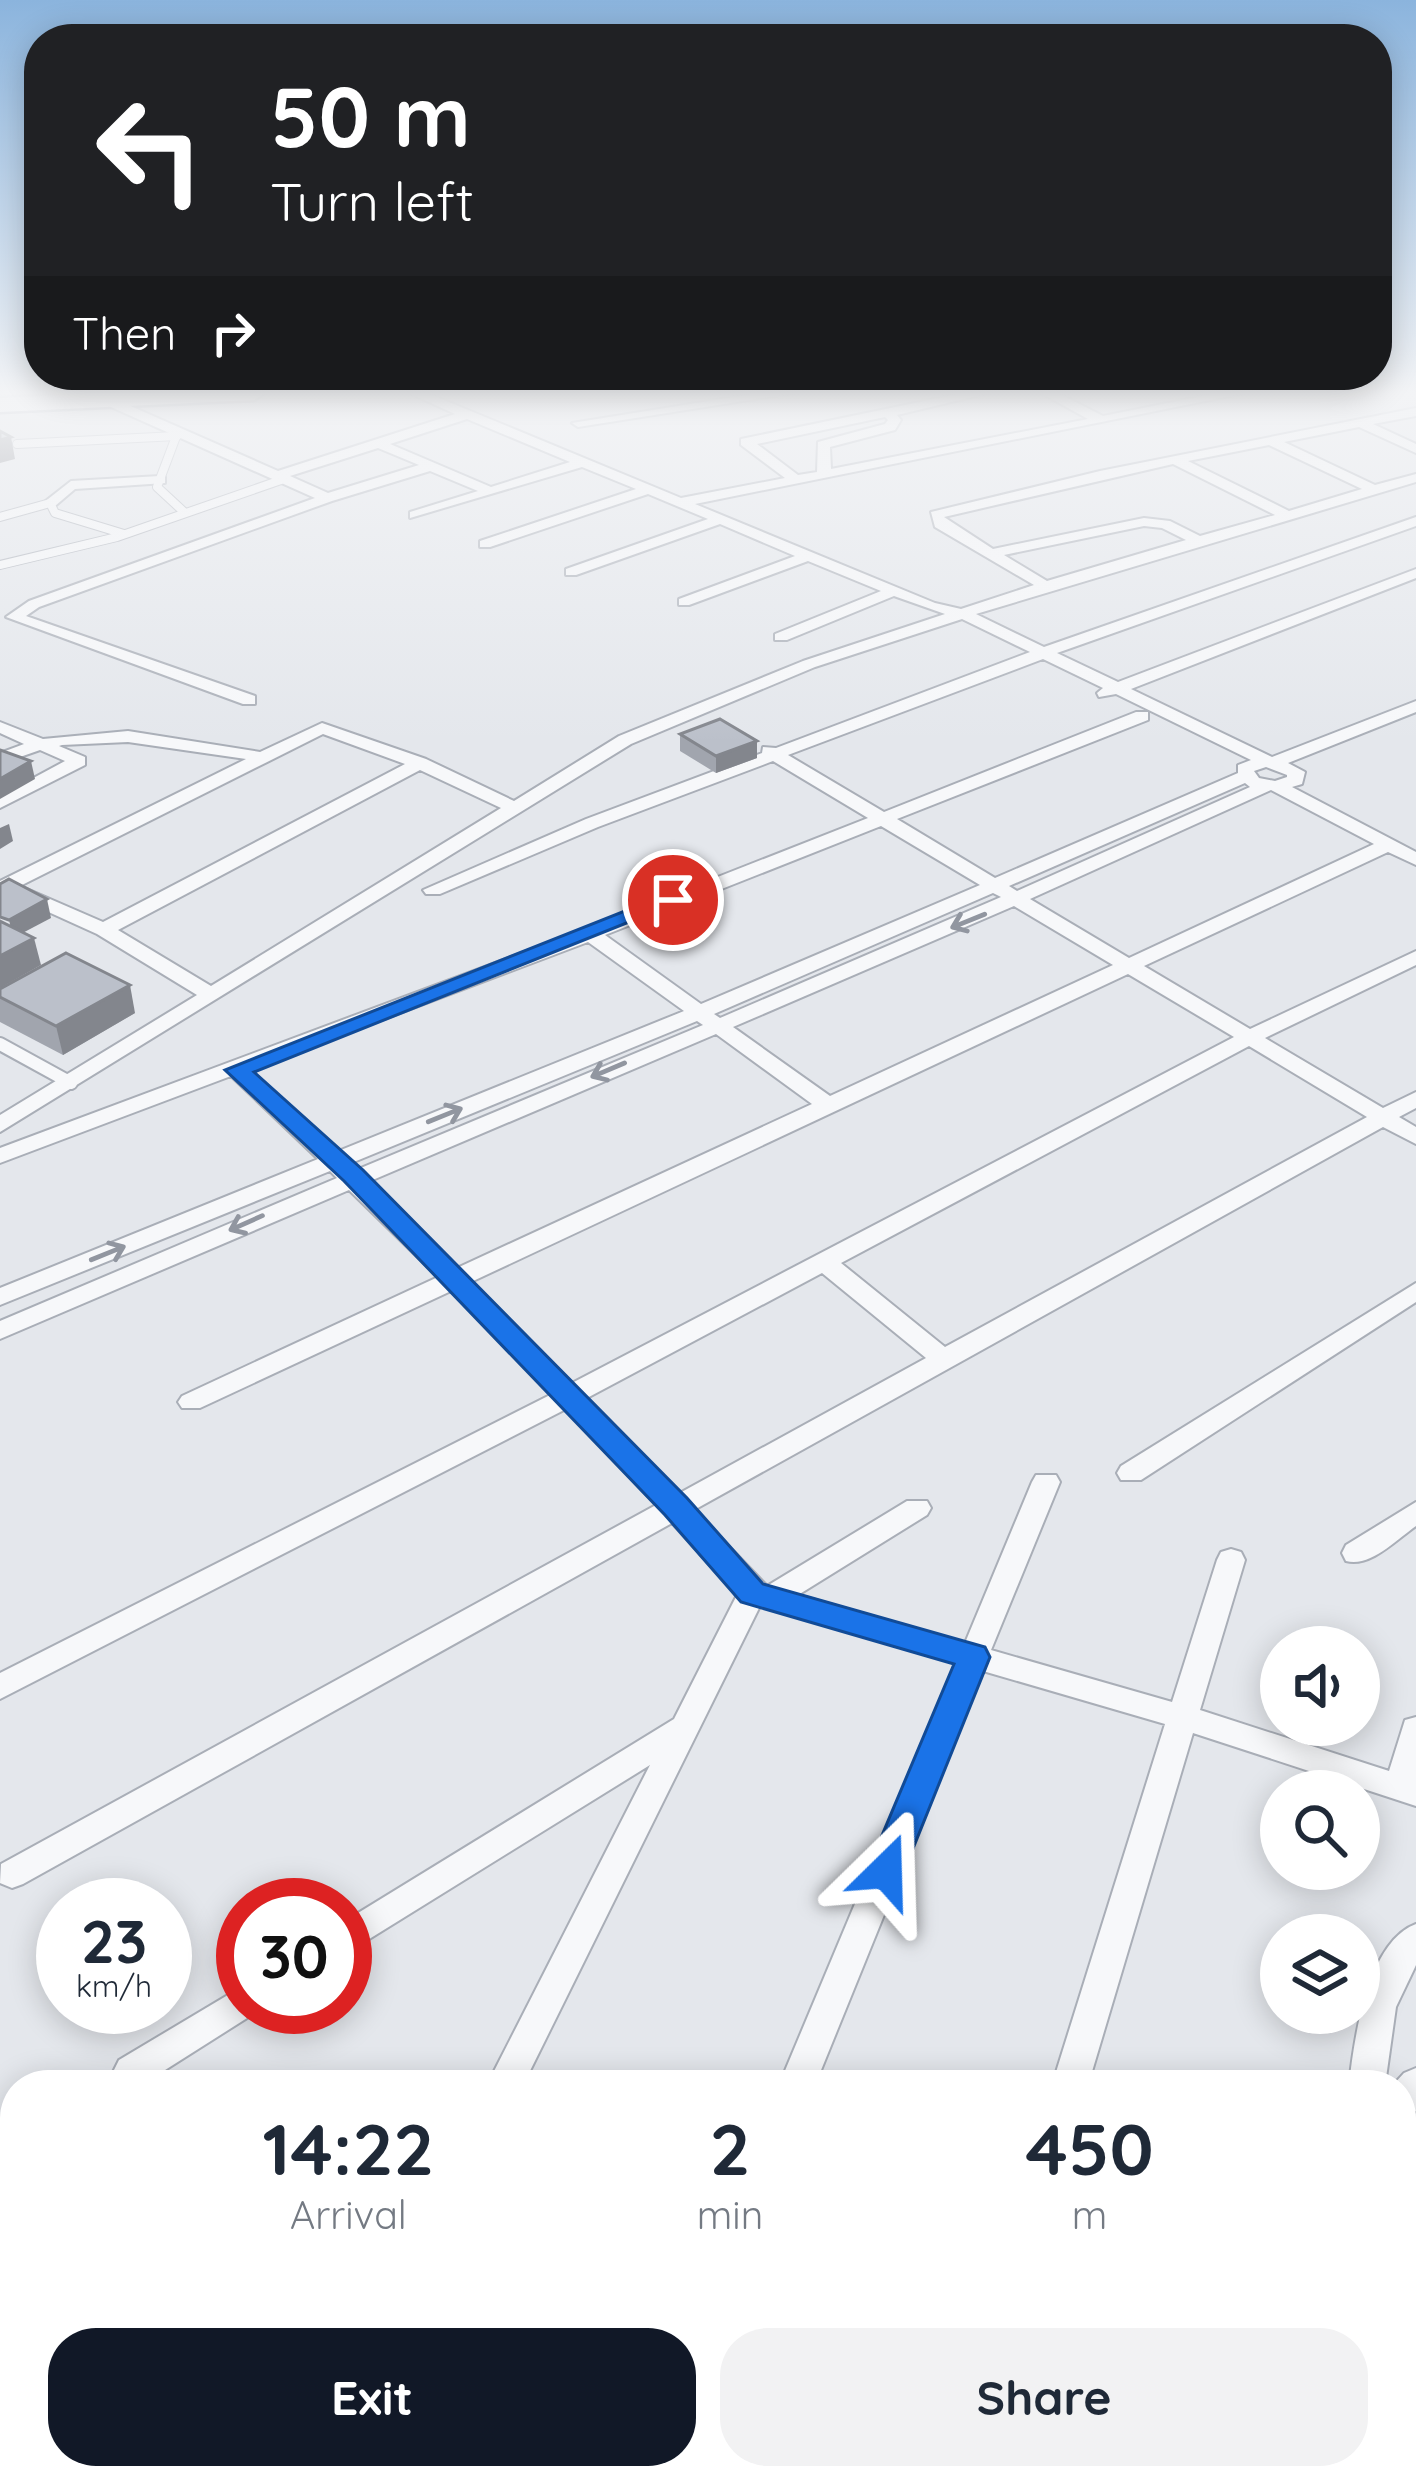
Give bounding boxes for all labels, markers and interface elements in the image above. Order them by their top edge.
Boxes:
text: 50 m [270,63,471,168]
icon: left [72,72,228,228]
text: Turn left [270,167,474,235]
icon: right [200,300,266,366]
text: Then [72,305,176,361]
pin [622,849,724,951]
icon: arrive [640,867,706,933]
one-way arrow [951,912,988,933]
one-way arrow [590,1061,627,1082]
one-way arrow [425,1103,462,1124]
one-way arrow [229,1213,265,1235]
one-way arrow [89,1241,126,1262]
map controls [1260,1626,1380,2034]
button: sound [1260,1626,1380,1746]
button: search [1260,1770,1380,1890]
position arrow [823,1808,949,1934]
speed limit sign: 30 [216,1878,372,2034]
text: 23 [81,1903,147,1978]
button: layers [1260,1914,1380,2034]
text: km/h [76,1967,152,2005]
text: 14:22 [262,2103,434,2193]
text: 2 [709,2103,750,2193]
text: 450 [1026,2103,1154,2193]
text: Arrival [290,2190,407,2239]
text: min [697,2190,763,2239]
text: m [1072,2190,1107,2239]
button: Exit [48,2328,696,2466]
button: Share [720,2328,1368,2466]

